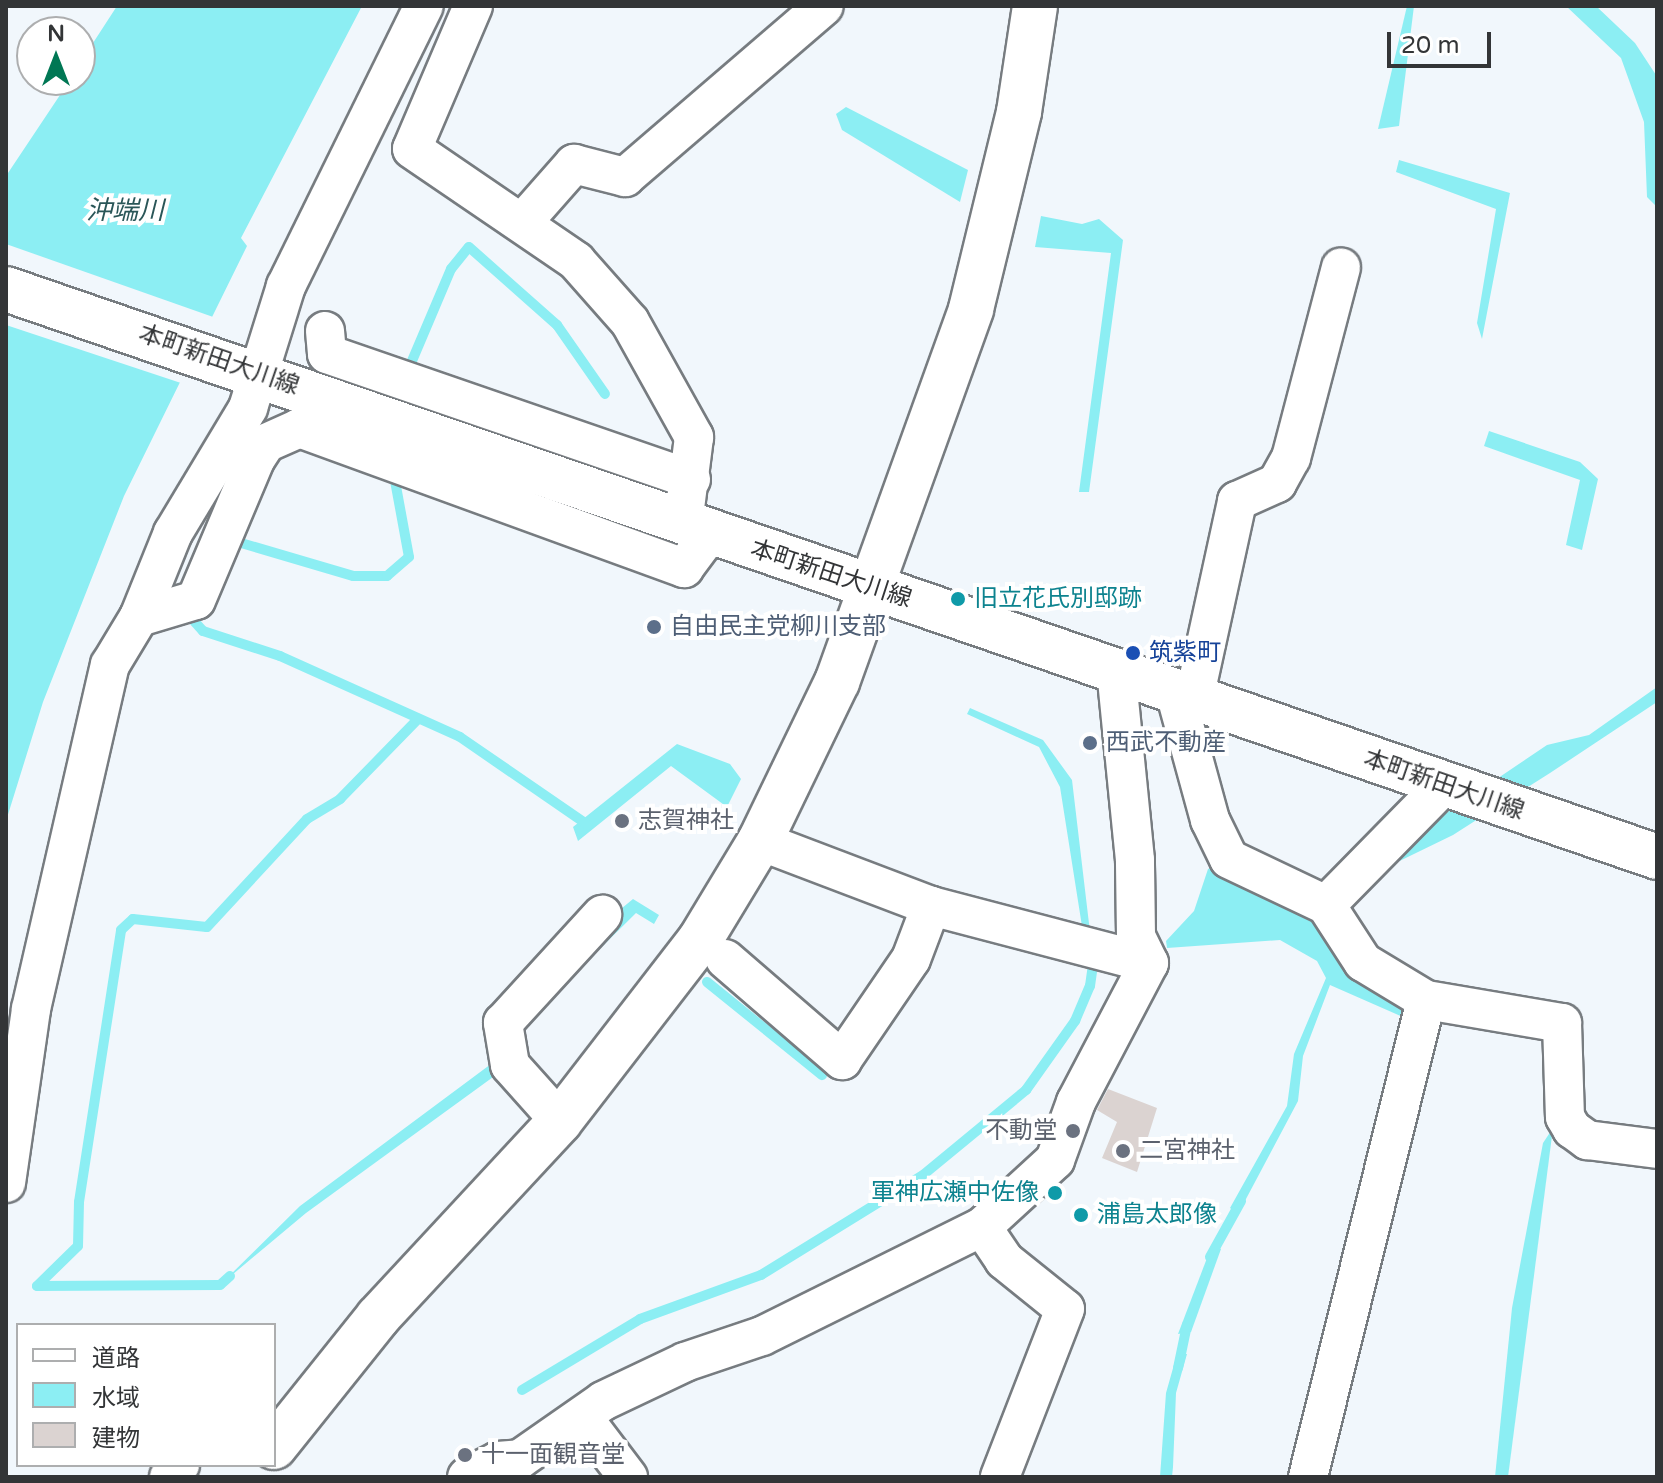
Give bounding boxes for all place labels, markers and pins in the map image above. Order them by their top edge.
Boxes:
place label: 旧立花氏別邸跡 [974,585,1142,613]
marker: 旧立花氏別邸跡 [949,590,967,608]
place label: 自由民主党柳川支部 [670,613,886,641]
marker: 自由民主党柳川支部 [645,618,663,636]
place label: 筑紫町 [1149,639,1221,667]
marker: 筑紫町 [1124,644,1142,662]
place label: 西武不動産 [1106,729,1226,757]
marker: 西武不動産 [1081,734,1099,752]
place label: 志賀神社 [638,807,734,835]
marker: 志賀神社 [613,812,631,830]
place label: 不動堂 [985,1117,1057,1145]
marker: 不動堂 [1064,1122,1082,1140]
place label: 二宮神社 [1139,1137,1235,1165]
marker: 二宮神社 [1114,1142,1132,1160]
place label: 軍神広瀬中佐像 [871,1179,1039,1207]
marker: 軍神広瀬中佐像 [1046,1184,1064,1202]
place label: 浦島太郎像 [1097,1201,1217,1229]
marker: 浦島太郎像 [1072,1206,1090,1224]
place label: 十一面観音堂 [481,1441,625,1469]
marker: 十一面観音堂 [456,1446,474,1464]

